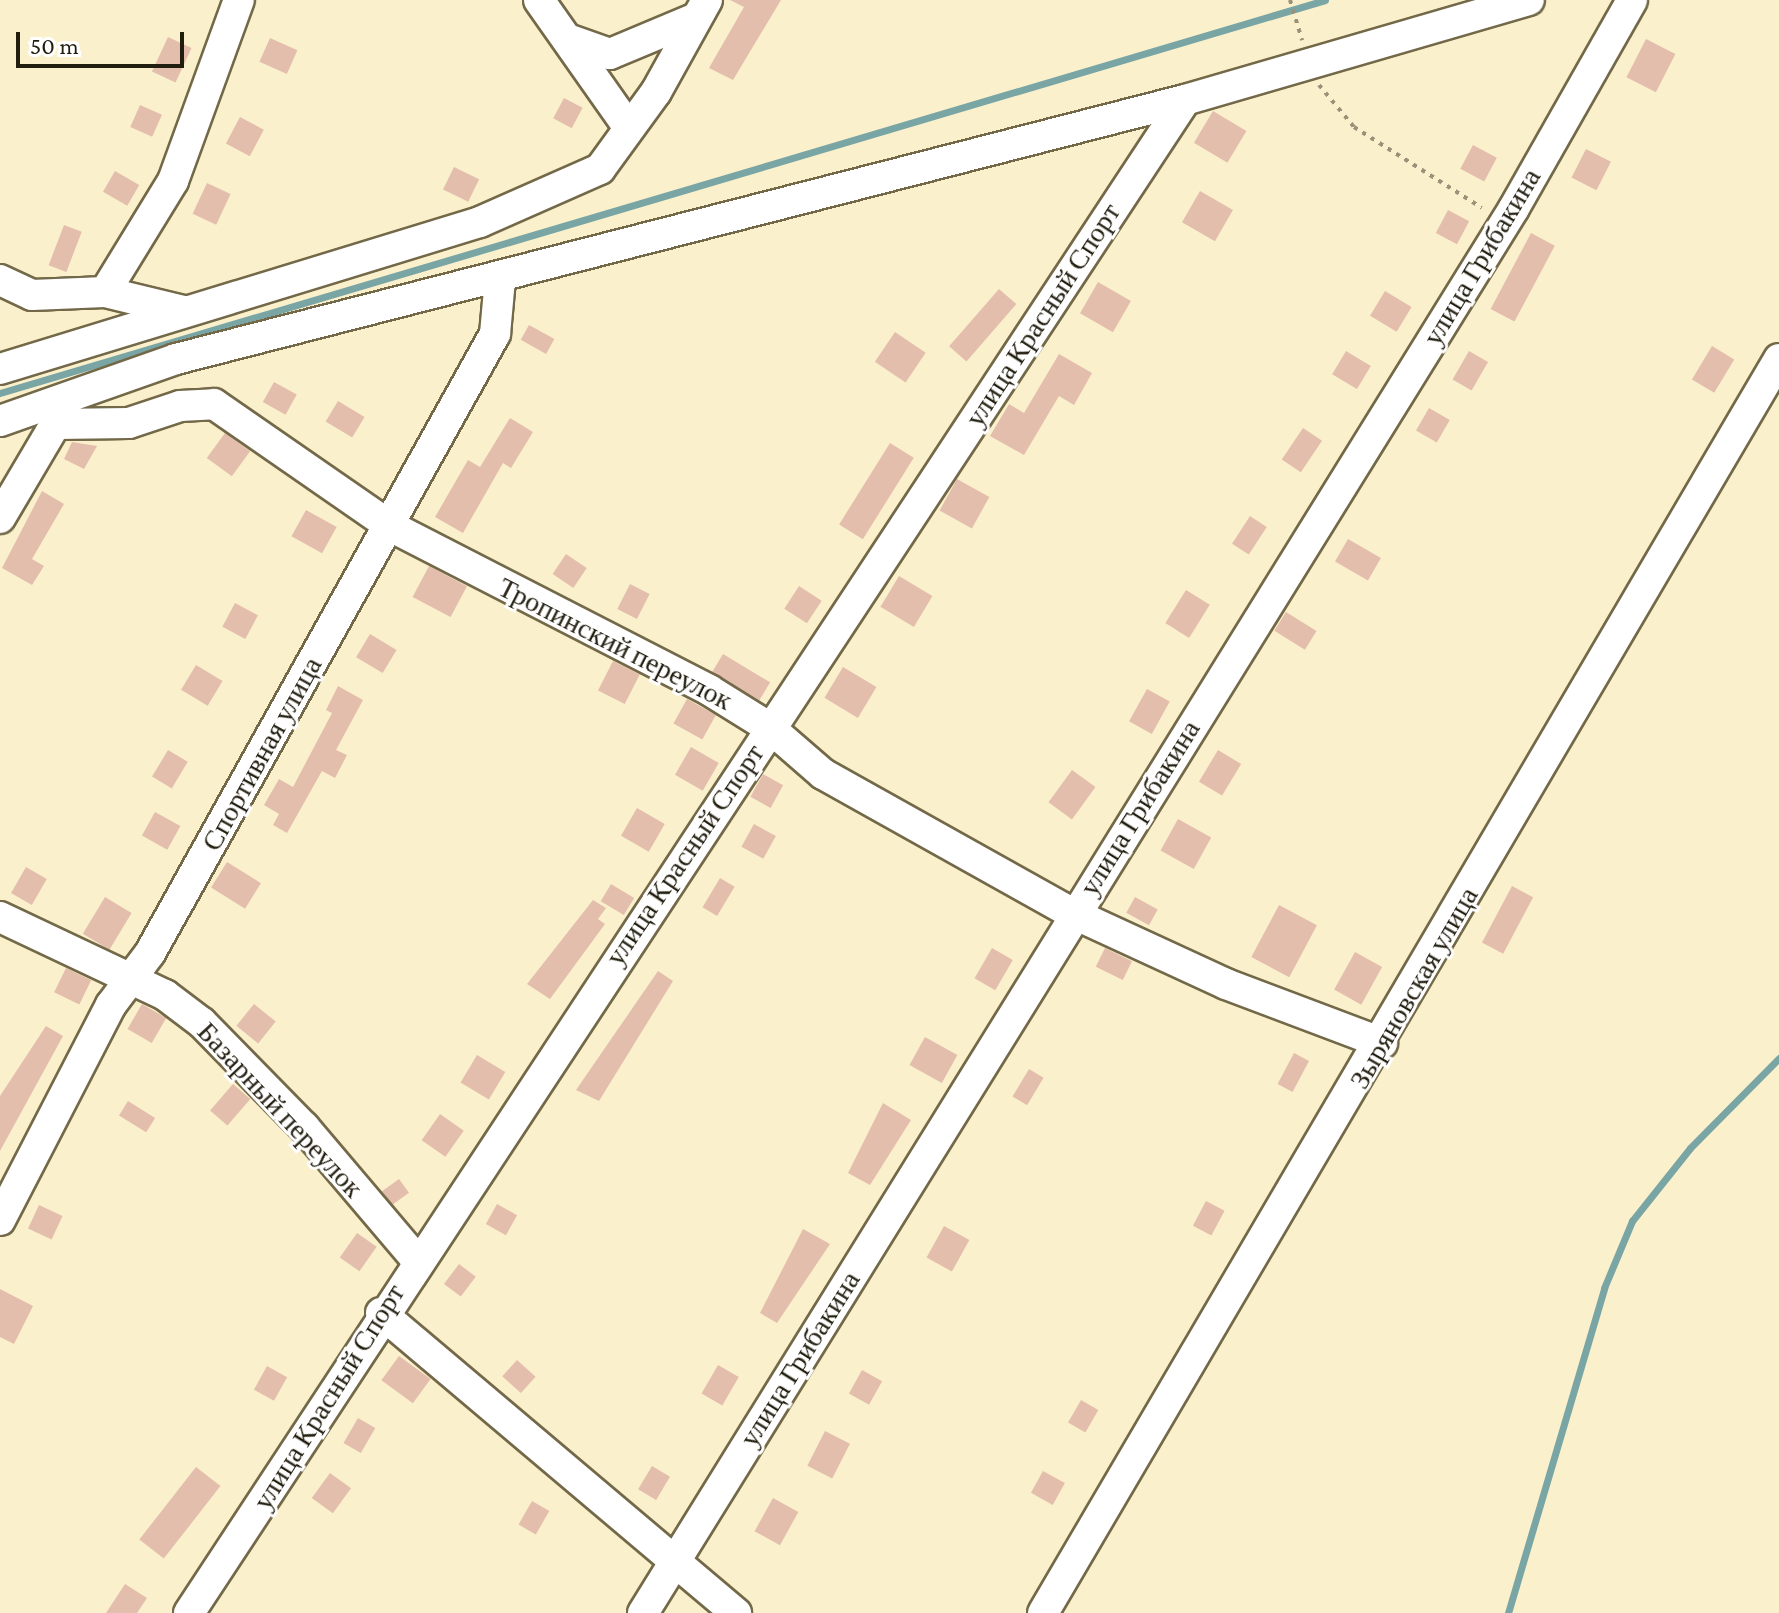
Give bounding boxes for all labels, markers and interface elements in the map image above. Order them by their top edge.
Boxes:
scale bar [20,16,188,66]
text: 50 m [30,32,79,59]
street label: улица Грибакина [1416,162,1548,352]
street label: улица Красный Спорт [958,197,1128,433]
street label: Тропинский переулок [493,571,737,717]
street label: Спортивная улица [195,651,329,857]
street label: улица Грибакина [1073,714,1207,902]
street label: улица Красный Спорт [599,738,771,972]
street label: Зыряновская улица [1343,881,1485,1095]
street label: Базарный переулок [190,1015,370,1205]
street label: улица Грибакина [733,1265,867,1453]
street label: улица Красный Спорт [246,1278,412,1516]

